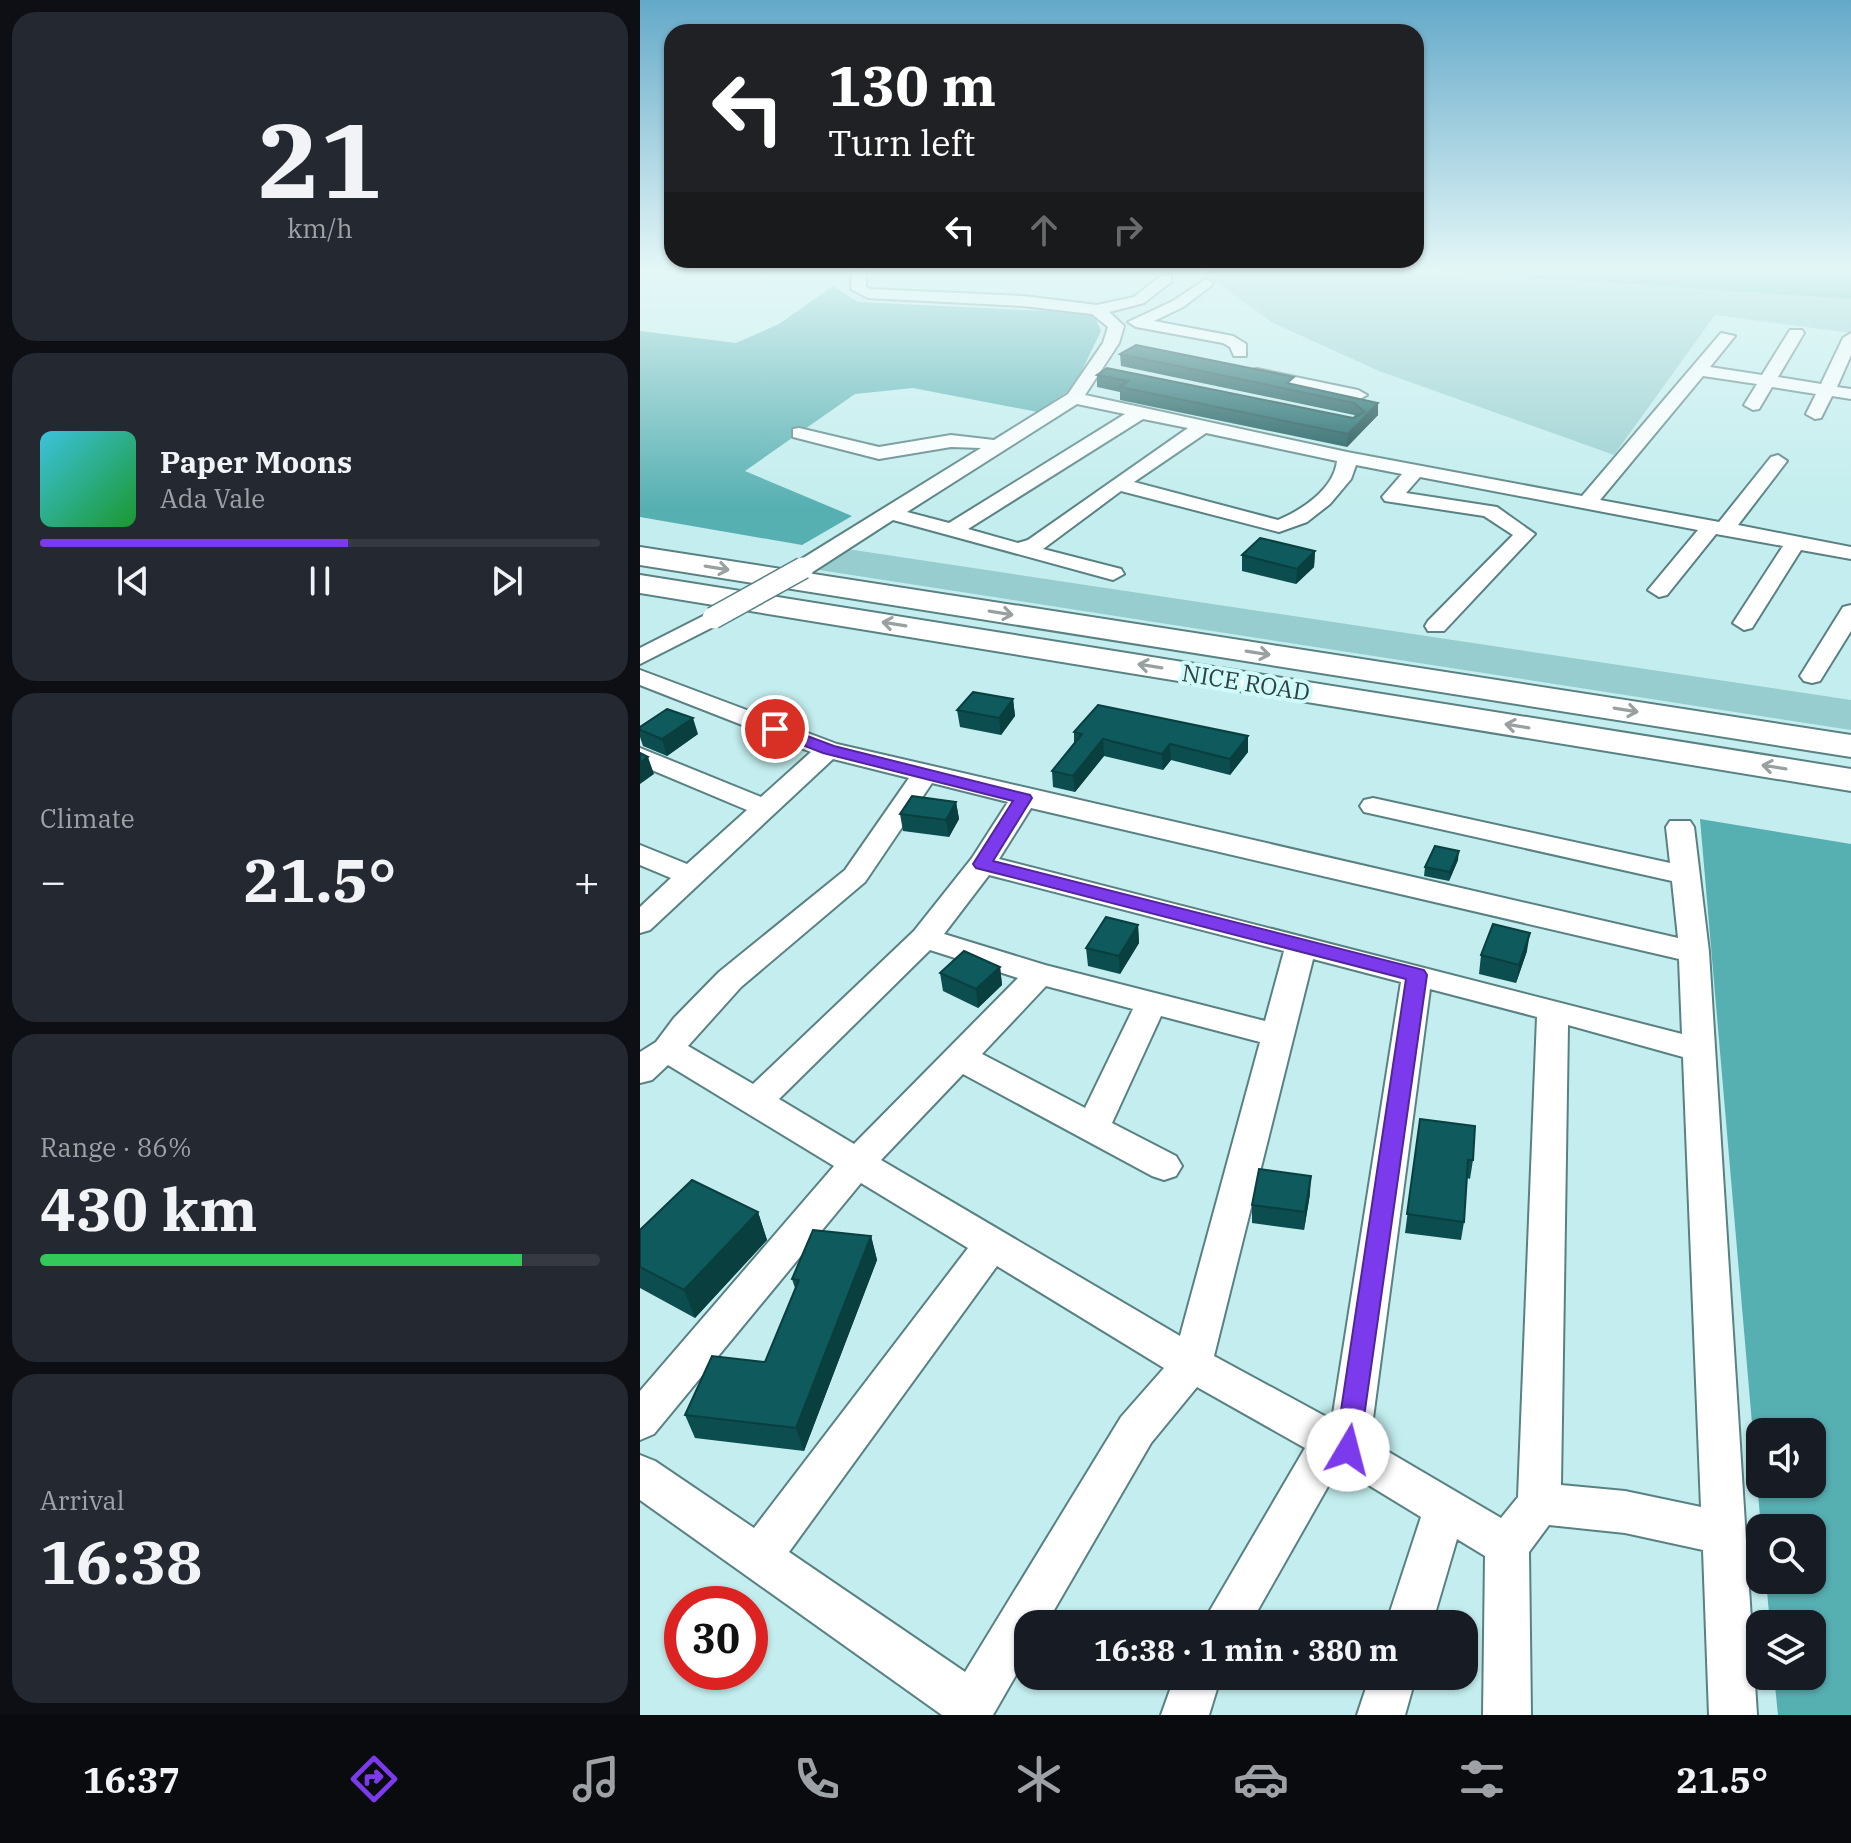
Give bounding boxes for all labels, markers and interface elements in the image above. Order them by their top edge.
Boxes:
text: 130 m [828,49,996,121]
icon: left [696,56,800,160]
text: 21 [258,91,382,227]
text: Turn left [828,119,975,166]
icon: left [938,208,982,252]
icon: ahead [1022,208,1066,252]
icon: right [1106,208,1150,252]
text: km/h [287,211,353,245]
text: Paper Moons [160,442,352,481]
text: Ada Vale [160,481,265,515]
icon: previous [111,559,155,603]
icon: pause [298,559,342,603]
icon: next [485,559,529,603]
one-way arrow [704,561,729,576]
one-way arrow [988,607,1014,622]
one-way arrow [881,616,907,631]
one-way arrow [1245,647,1270,662]
street label: NICE ROAD [1180,656,1312,708]
one-way arrow [1138,658,1163,673]
pin [741,695,809,763]
one-way arrow [1613,703,1638,718]
icon: arrive [753,707,797,751]
one-way arrow [1505,717,1531,732]
one-way arrow [1762,759,1787,774]
text: Climate [40,801,135,835]
text: 21.5° [243,840,397,919]
text: − [40,852,66,909]
text: + [574,852,600,909]
text: Range · 86% [40,1130,192,1164]
text: 430 km [40,1169,258,1248]
position arrow [1306,1408,1390,1492]
map controls [1746,1418,1826,1690]
button: sound [1746,1418,1826,1498]
text: Arrival [40,1483,125,1517]
button: search [1746,1514,1826,1594]
text: 16:38 [40,1522,202,1601]
speed limit sign: 30 [664,1586,768,1690]
button: layers [1746,1610,1826,1690]
text: 16:38 · 1 min · 380 m [1094,1630,1398,1669]
icon: directions [346,1751,402,1807]
icon: music [568,1751,624,1807]
icon: phone [789,1751,845,1807]
icon: climate [1011,1751,1067,1807]
icon: car [1233,1751,1289,1807]
icon: filters [1454,1751,1510,1807]
text: 16:37 [83,1756,180,1803]
text: 21.5° [1676,1756,1768,1803]

